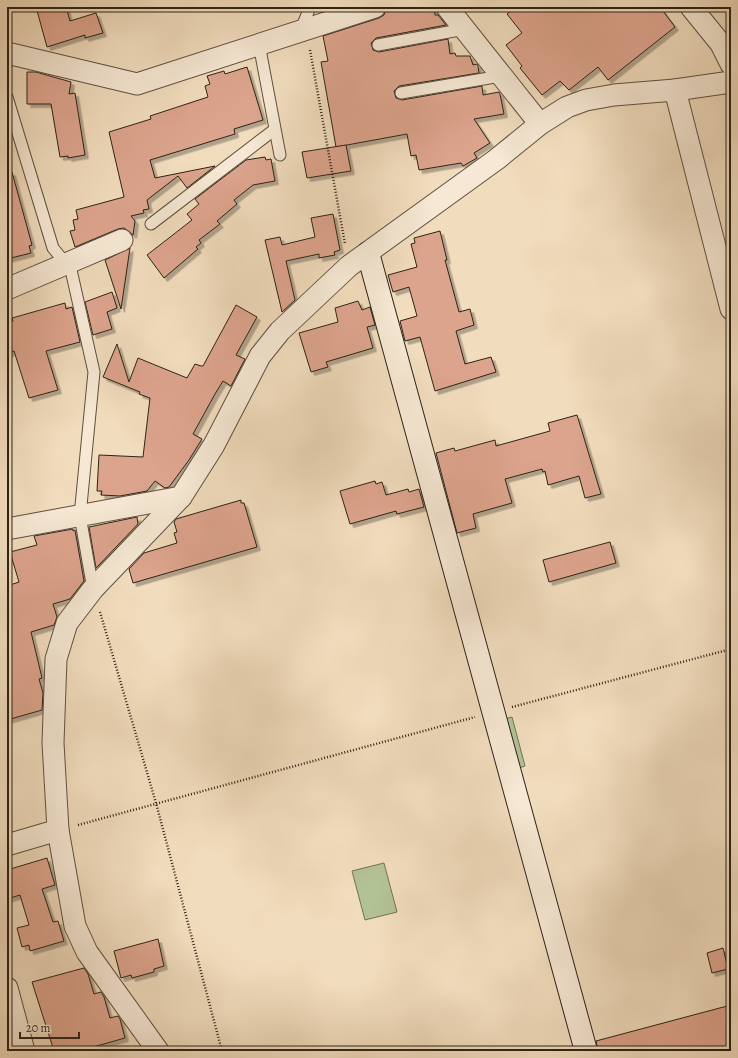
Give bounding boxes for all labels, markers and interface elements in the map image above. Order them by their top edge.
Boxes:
scale bar [20,1014,79,1040]
text: 20 m [26,1020,50,1036]

